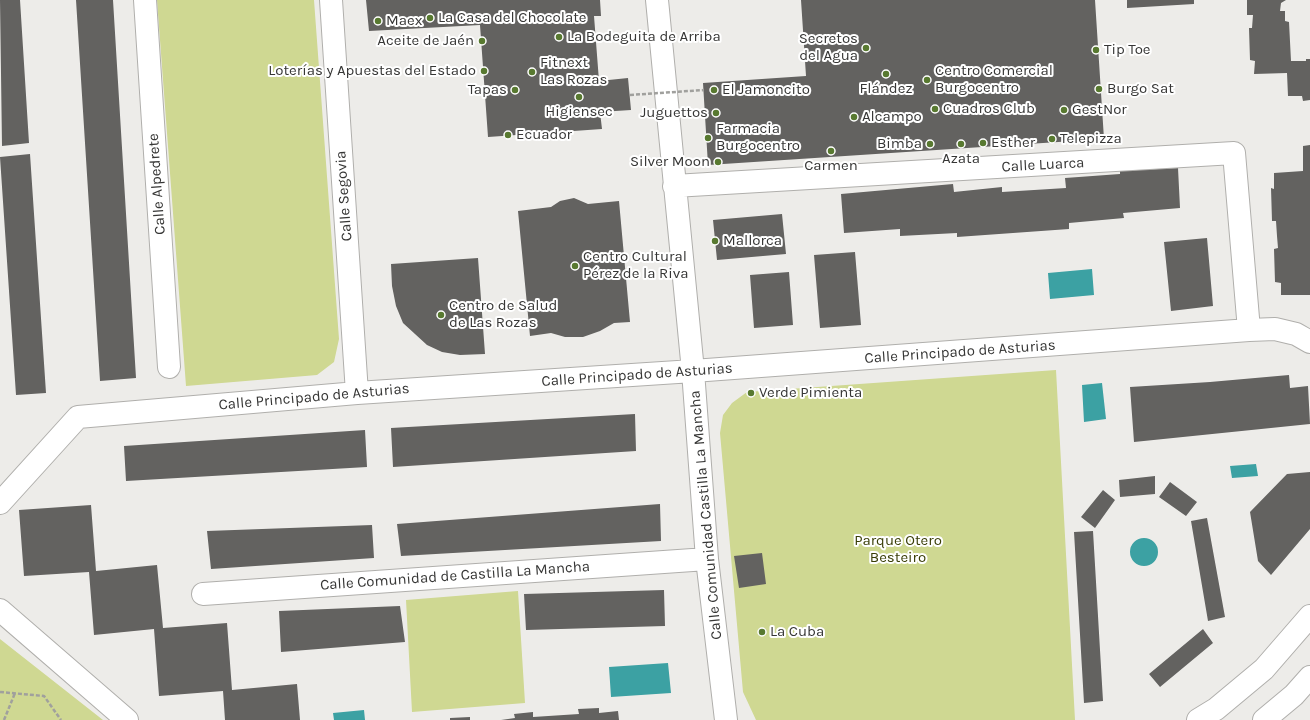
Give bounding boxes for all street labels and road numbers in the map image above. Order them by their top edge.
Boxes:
street label: Calle Alpedrete [144,133,170,235]
street label: Calle Segovia [332,150,356,242]
street label: Calle Luarca [1001,154,1085,176]
street label: Calle Principado de Asturias [864,336,1056,368]
street label: Calle Principado de Asturias [541,359,733,391]
street label: Calle Principado de Asturias [218,380,410,414]
street label: Calle Comunidad Castilla La Mancha [686,390,726,640]
street label: Calle Comunidad de Castilla La Mancha [319,558,591,594]

